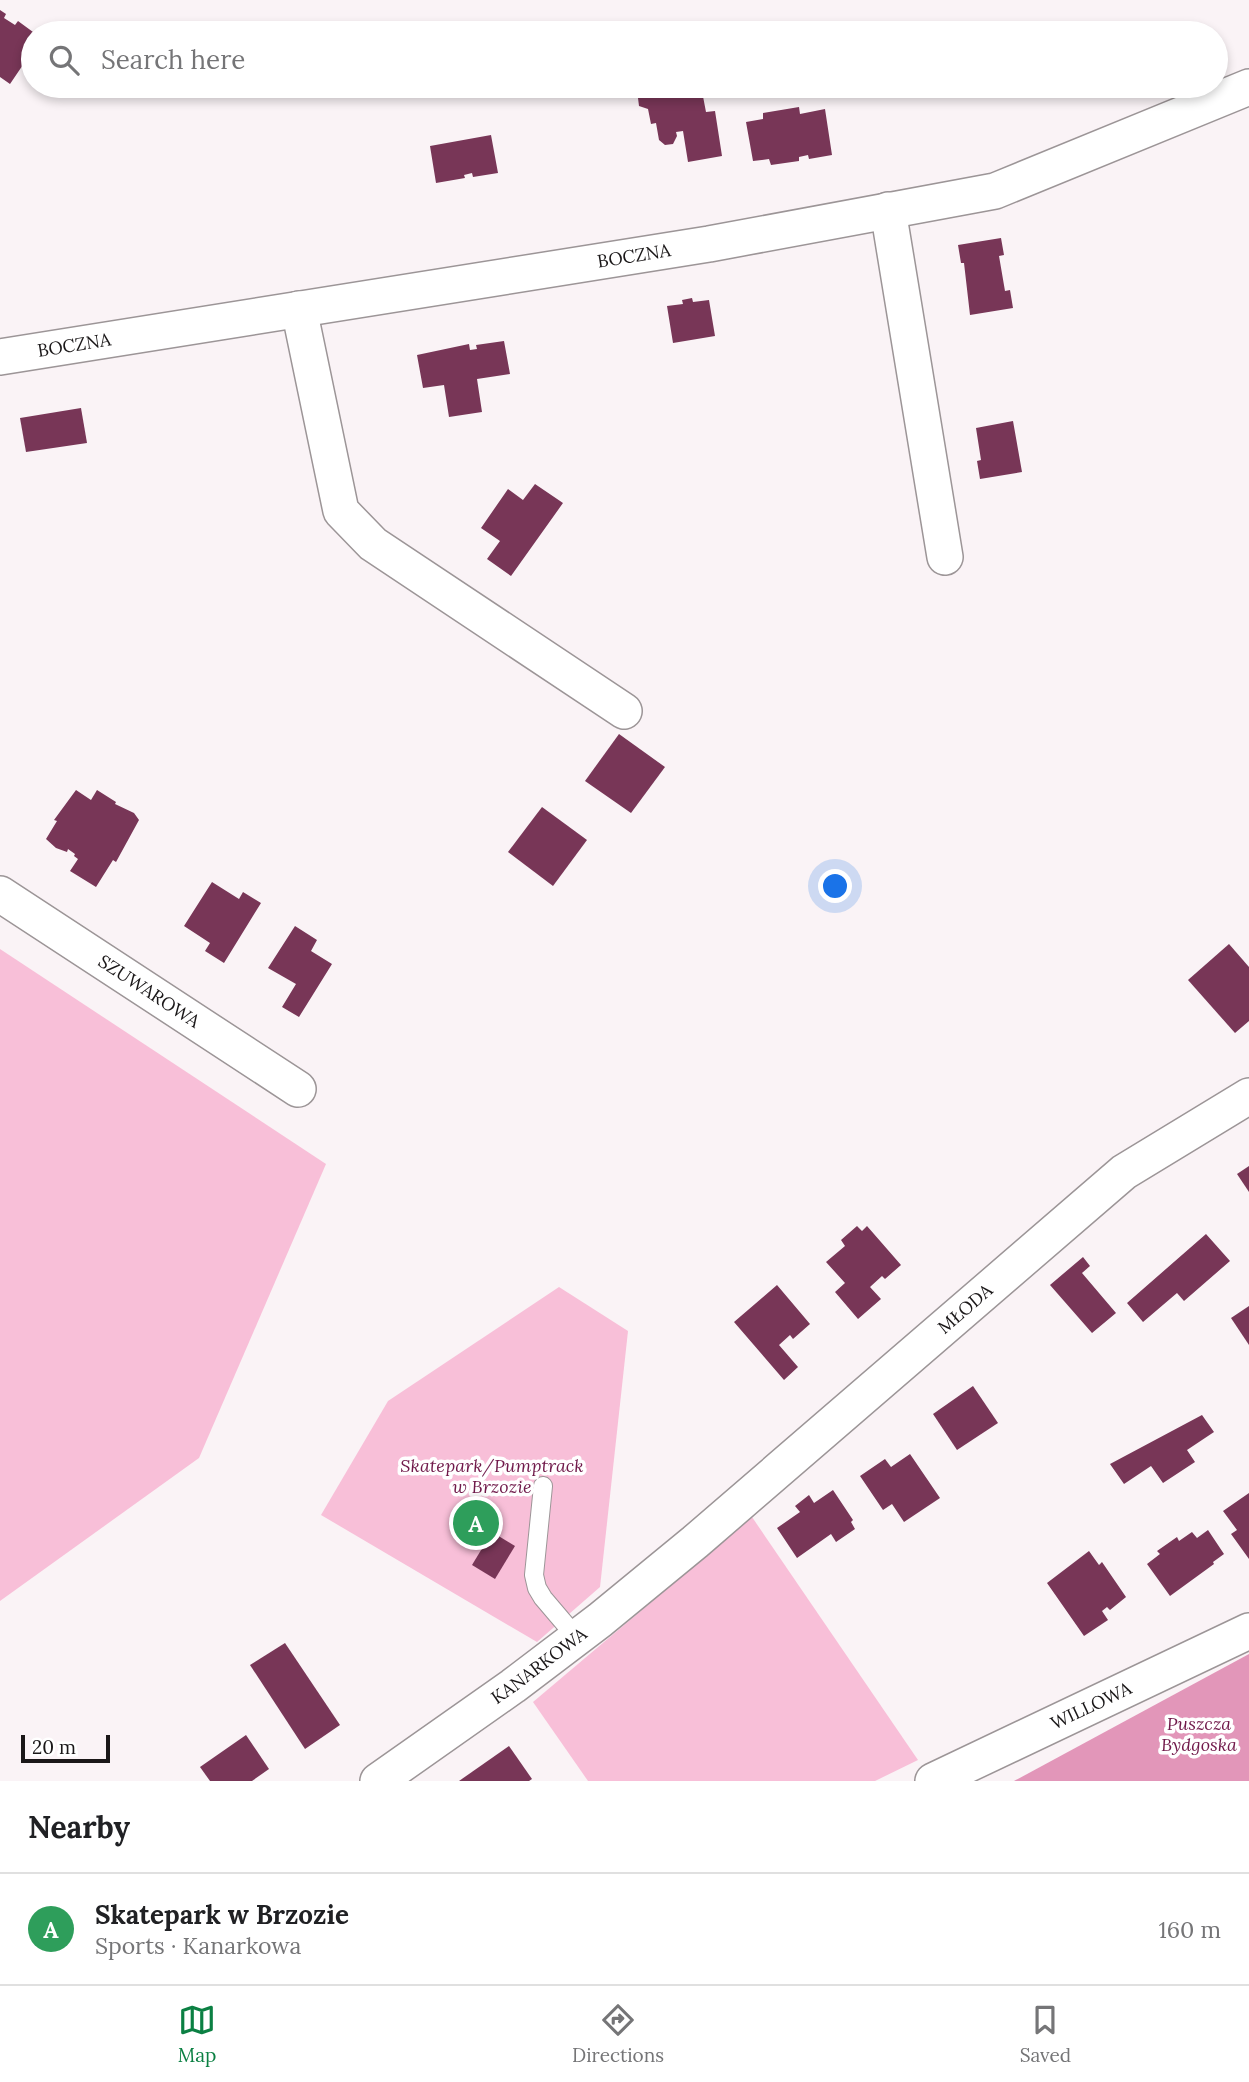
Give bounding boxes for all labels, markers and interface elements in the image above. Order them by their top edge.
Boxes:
search box [21,21,1228,98]
icon: search [45,41,83,79]
text: Search here [101,43,245,76]
street label: BOCZNA [596,238,673,273]
street label: BOCZNA [36,327,113,362]
your location [818,869,852,903]
street label: SZUWAROWA [94,949,205,1033]
street label: MŁODA [933,1278,998,1339]
park label: Skatepark/Pumptrack w Brzozie [400,1454,584,1498]
pin: A [453,1497,499,1549]
street label: KANARKOWA [486,1622,592,1709]
street label: WILLOWA [1047,1676,1136,1735]
park label: Puszcza Bydgoska [1161,1712,1237,1756]
scale bar [21,1732,110,1764]
text: 20 m [32,1735,76,1759]
text: Nearby [28,1808,130,1846]
text: Skatepark w Brzozie [95,1898,349,1931]
text: A [43,1915,59,1944]
text: 160 m [1158,1915,1221,1944]
text: Sports · Kanarkowa [95,1931,301,1960]
tab: Map [178,2001,216,2067]
tab: Directions [572,2001,664,2067]
tab: Saved [1020,2001,1071,2067]

